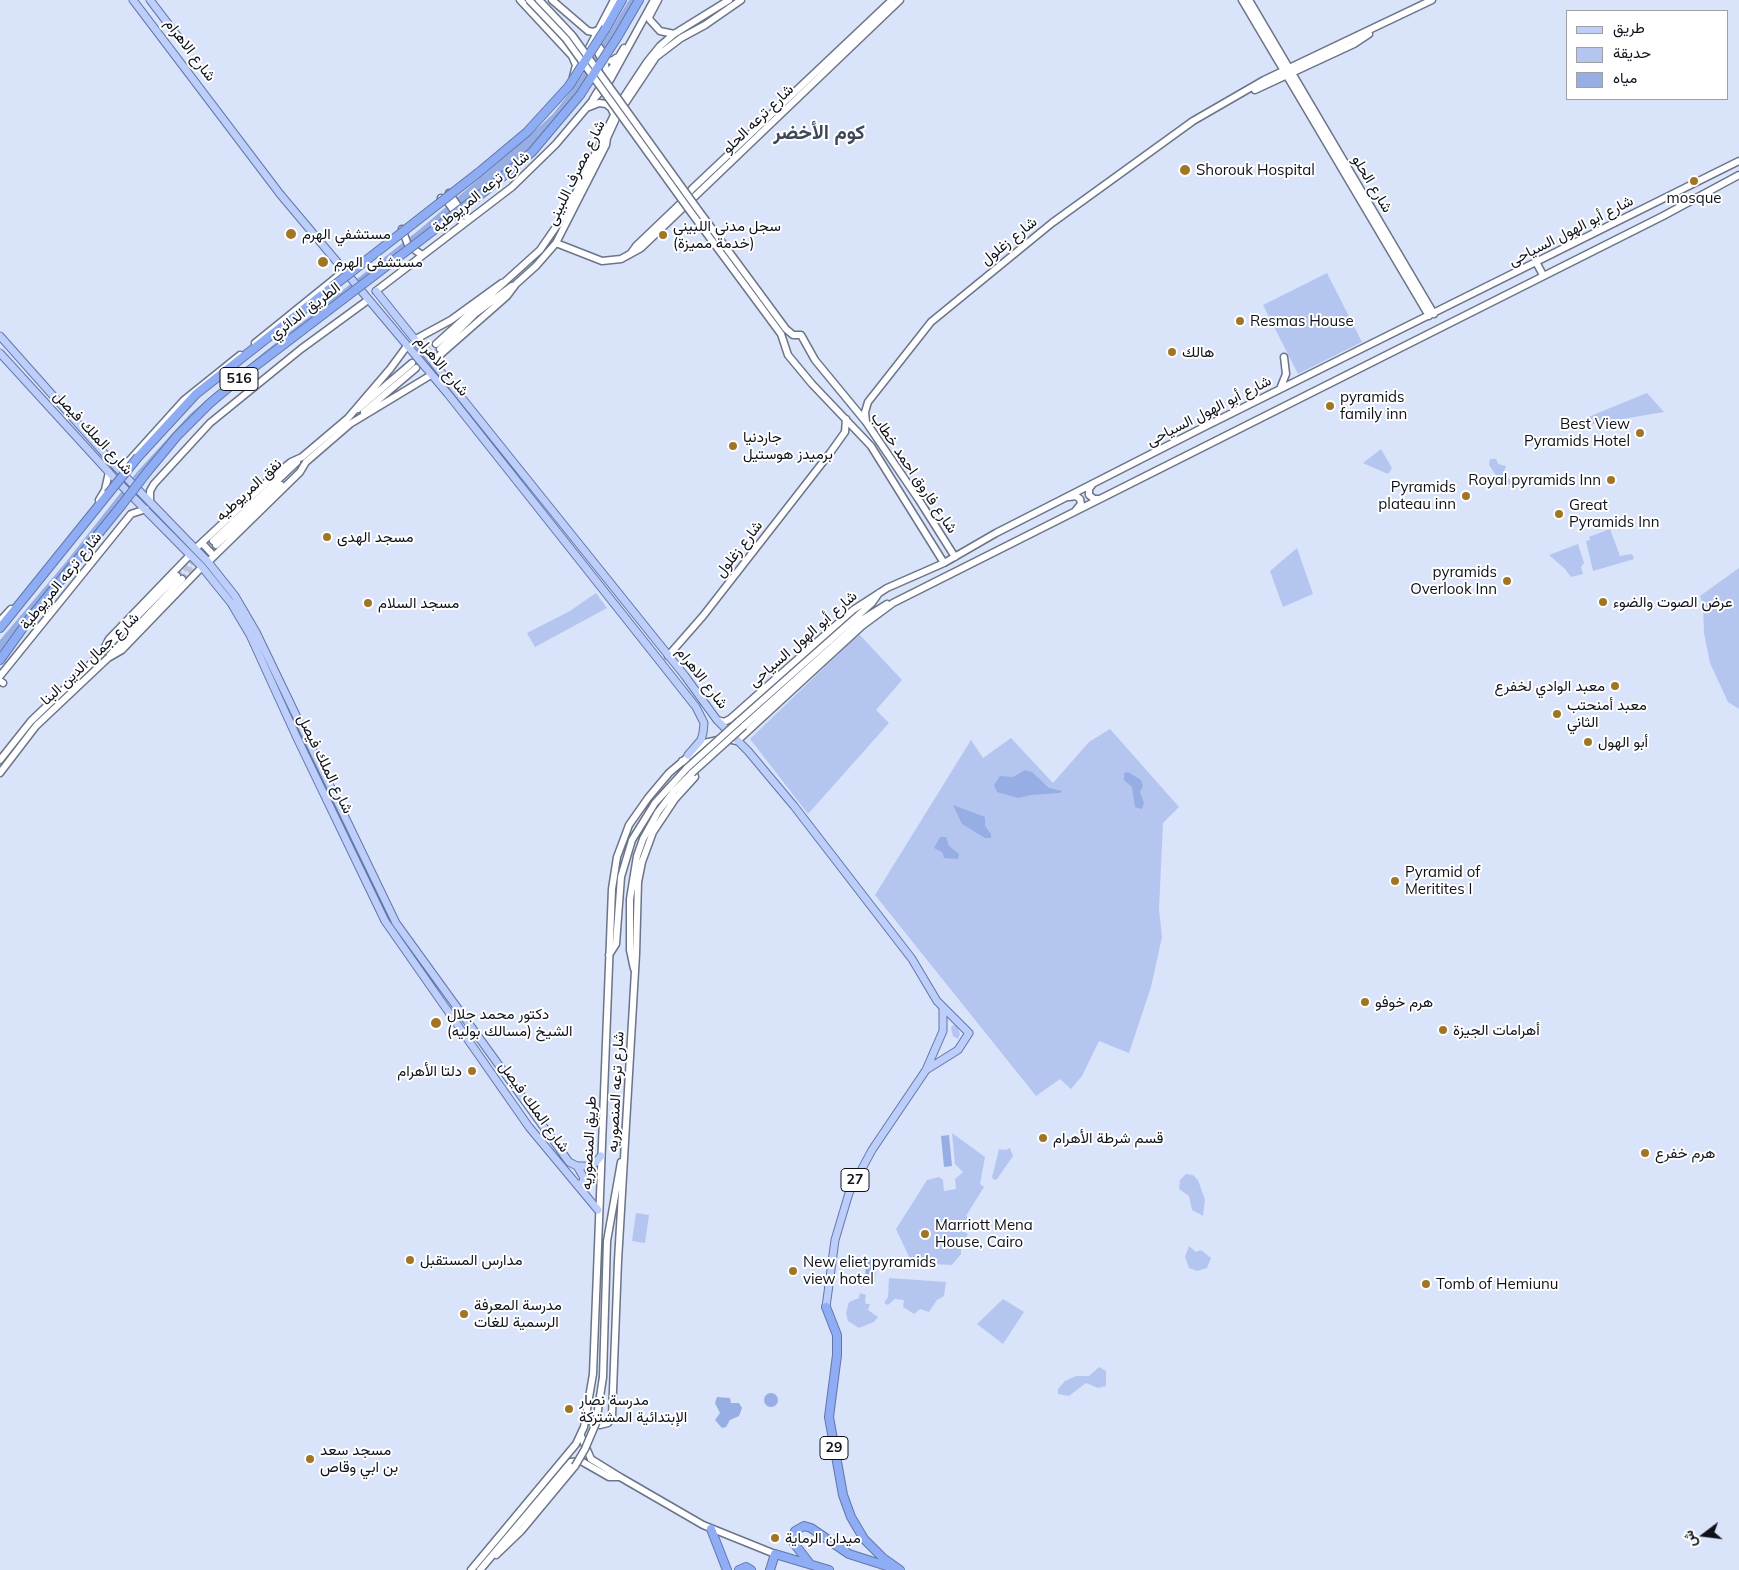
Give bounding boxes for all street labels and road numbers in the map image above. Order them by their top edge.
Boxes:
street label: شارع الاهرام [161,15,219,85]
street label: شارع ترعه الحلو [719,80,797,158]
street label: شارع مصرف اللبينى [543,118,609,228]
street label: شارع ترعه المريوطية [429,147,533,237]
street label: شارع الحلو [1348,152,1396,216]
street label: شارع أبو الهول السياحى [1506,192,1636,270]
street label: شارع زغلول [977,213,1041,269]
street label: الطريق الدائري [266,279,344,343]
street label: شارع الاهرام [411,332,473,400]
road number: 516 [220,368,258,390]
street label: شارع أبو الهول السياحى [1144,372,1274,450]
street label: شارع الملك فيصل [50,387,136,479]
street label: شارع فاروق احمد خطاب [867,409,961,537]
street label: نفق المريوطيه [212,455,286,525]
street label: شارع زغلول [711,517,767,581]
street label: شارع ترعه المريوطية [16,529,106,633]
street label: شارع أبو الهول السياحى [745,587,861,691]
street label: شارع جمال الدين البنا [37,609,143,709]
street label: شارع الاهرام [672,643,732,713]
street label: شارع الملك فيصل [293,711,357,817]
street label: شارع ترعه المنصوريه [604,1031,628,1153]
street label: شارع الملك فيصل [495,1058,573,1156]
street label: طريق المنصوريه [578,1095,600,1191]
road number: 27 [841,1168,869,1192]
road number: 29 [820,1436,848,1460]

